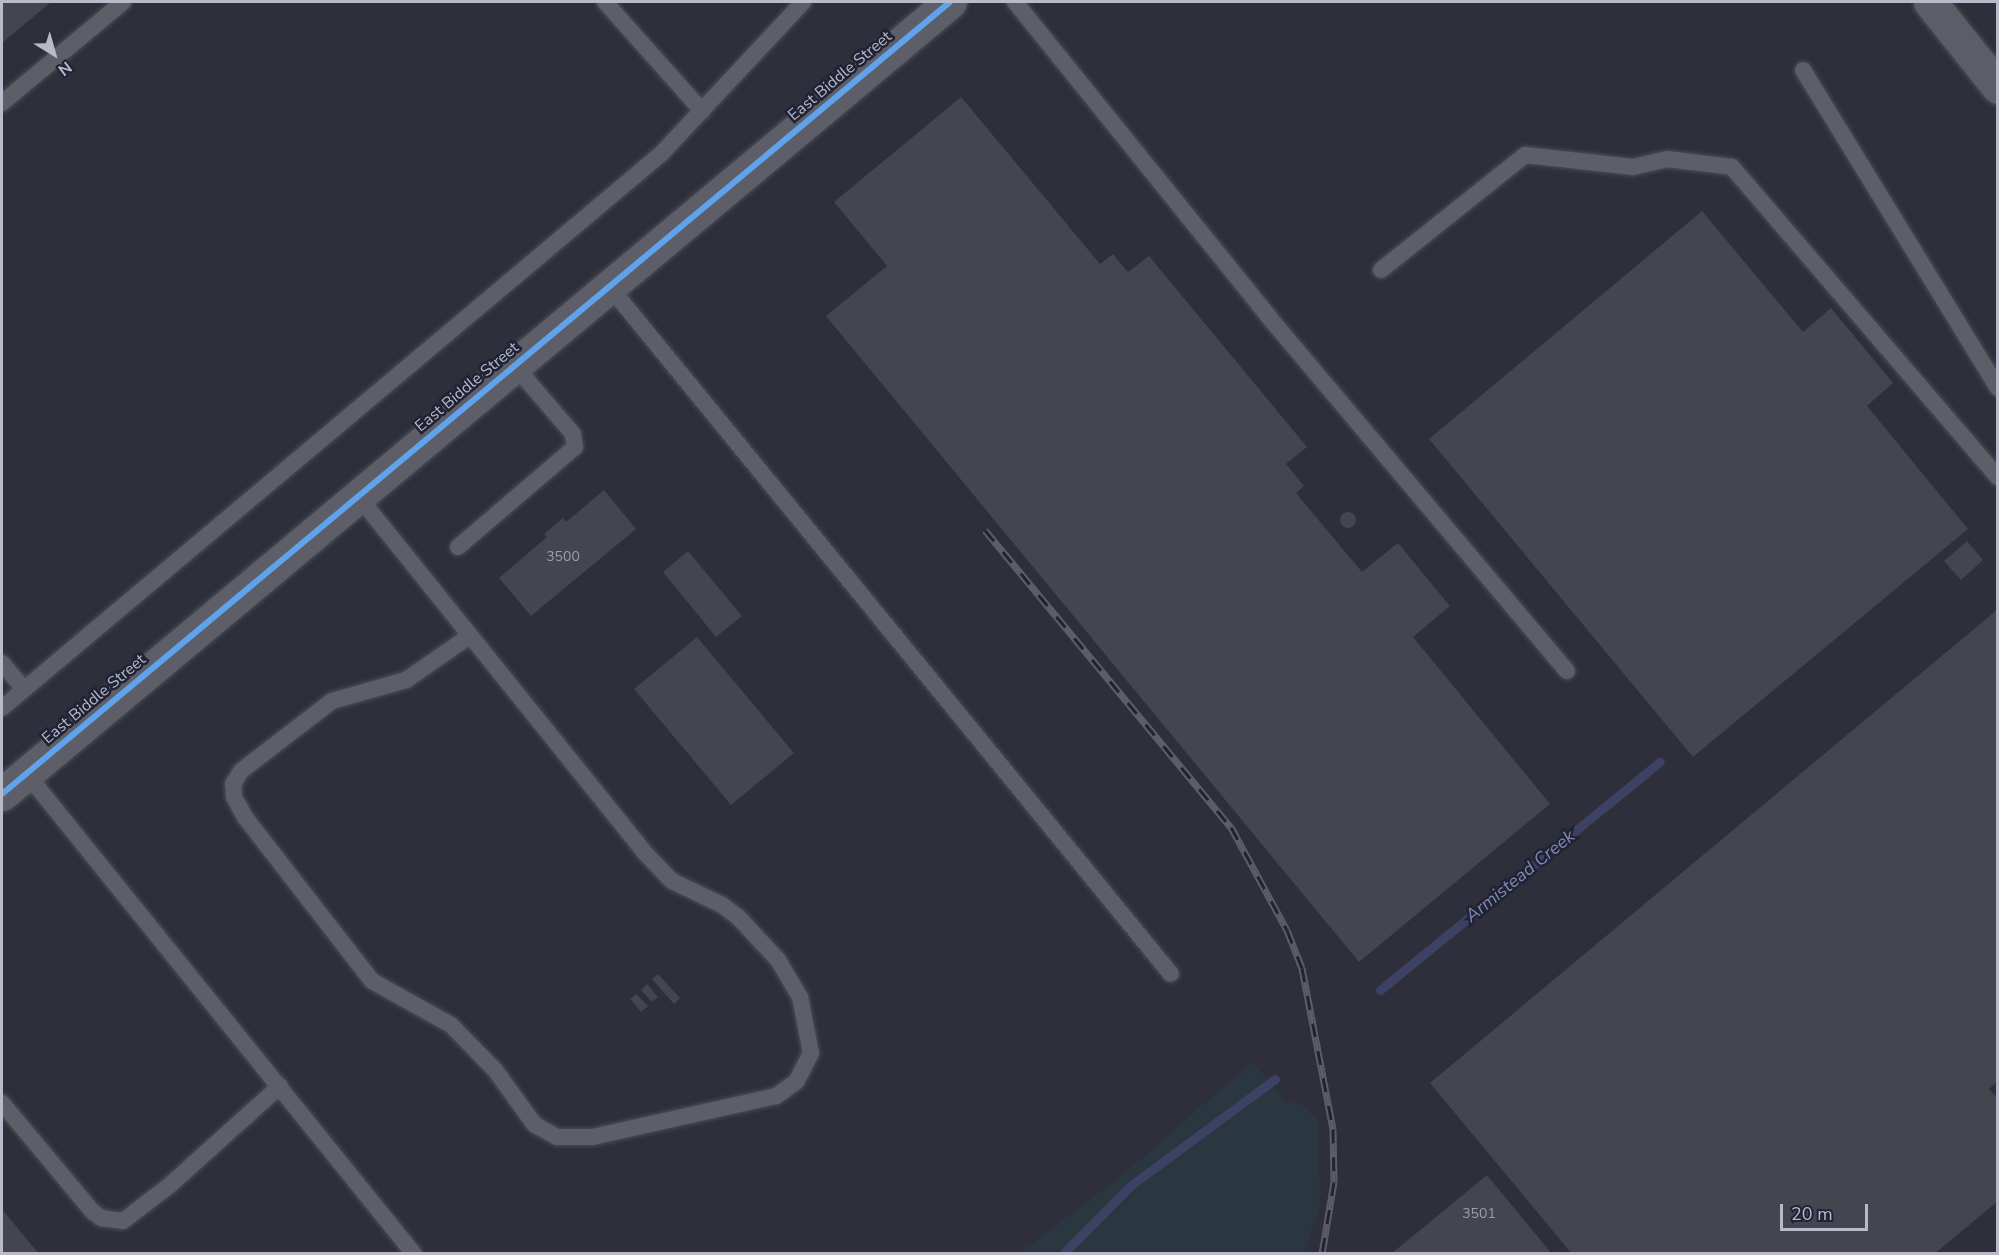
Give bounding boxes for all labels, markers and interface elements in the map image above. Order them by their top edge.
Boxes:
north arrow [24,24,84,84]
street label: East Biddle Street [784,27,896,125]
text: N [53,56,76,81]
street label: East Biddle Street [411,338,523,436]
house number: 3500 [546,549,580,565]
street label: East Biddle Street [38,650,150,748]
water label: Armistead Creek [1461,825,1579,927]
scale bar [1783,1192,1872,1230]
text: 20 m [1791,1202,1833,1226]
house number: 3501 [1462,1206,1496,1222]

